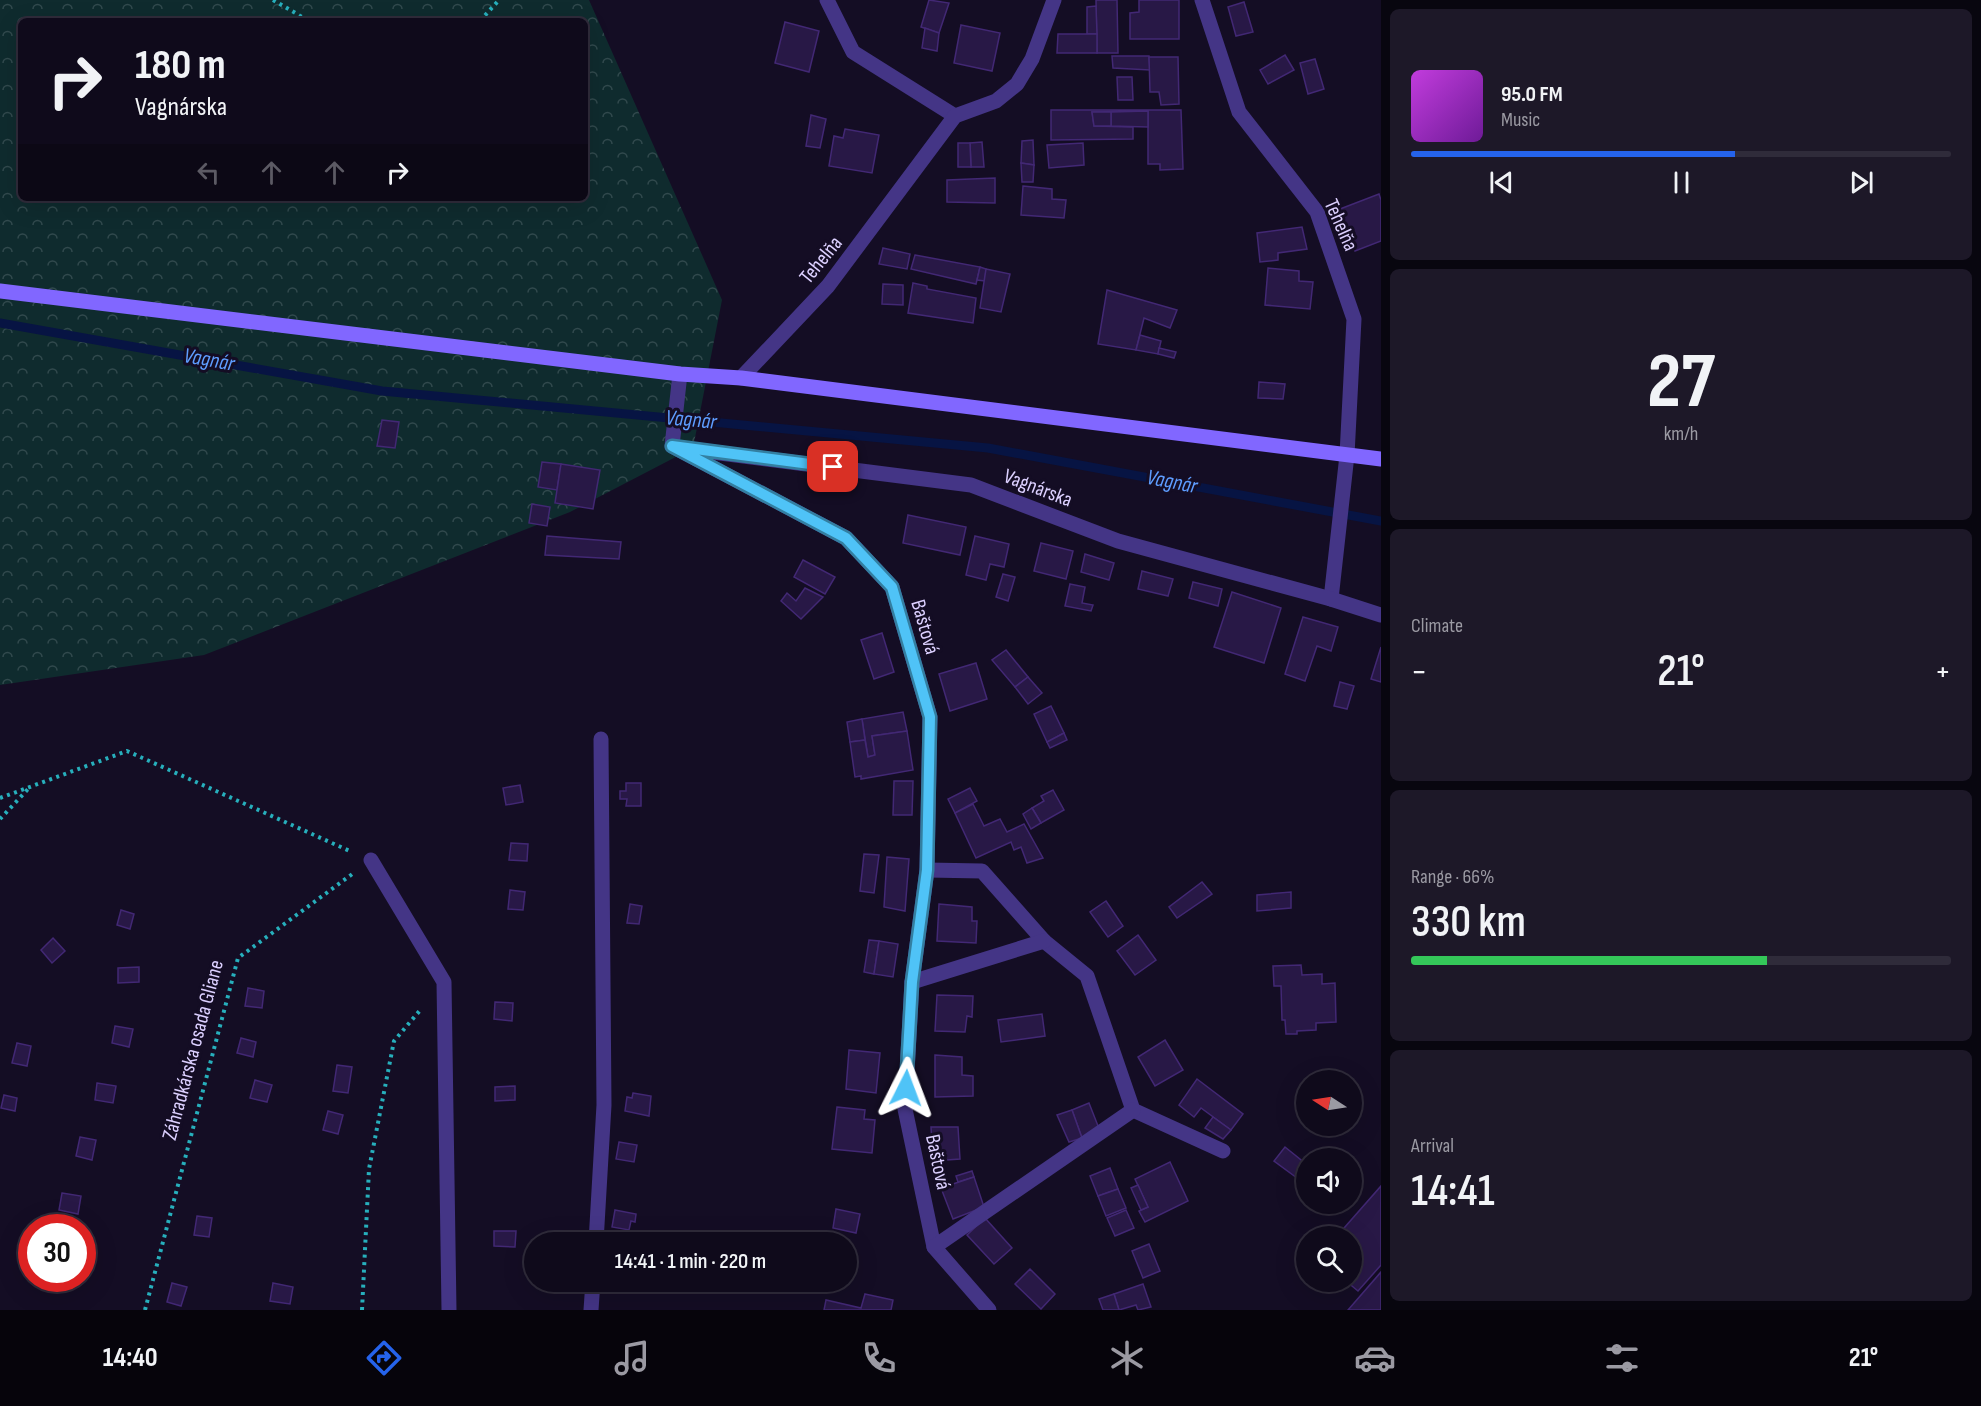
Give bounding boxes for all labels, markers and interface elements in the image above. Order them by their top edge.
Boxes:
text: 180 m [135,40,226,91]
icon: right [36,42,114,120]
text: 95.0 FM [1501,81,1563,108]
text: Vagnárska [135,91,227,123]
text: Music [1501,108,1540,132]
icon: left [192,156,225,189]
icon: ahead [255,156,288,189]
icon: ahead [318,156,351,189]
icon: right [381,156,414,189]
icon: previous [1485,166,1518,199]
icon: pause [1665,166,1698,199]
icon: next [1845,166,1878,199]
street label: Tehelňa [1319,195,1363,255]
street label: Tehelňa [794,231,848,289]
text: 27 [1647,336,1715,429]
water label: Vagnár [181,342,237,378]
water label: Vagnár [664,404,718,436]
text: km/h [1664,422,1698,446]
pin [807,441,858,492]
icon: arrive [816,450,849,483]
street label: Vagnárska [1000,463,1076,513]
water label: Vagnár [1144,464,1200,500]
street label: Baštová [905,597,945,657]
text: Climate [1411,614,1463,638]
text: 21° [1657,644,1705,699]
text: − [1411,652,1427,692]
text: + [1935,652,1951,692]
text: Range · 66% [1411,865,1495,889]
text: 330 km [1411,895,1526,950]
street label: Záhradkárska osada Gliane [157,957,229,1143]
position arrow [874,1056,938,1120]
north arrow [1296,1070,1362,1136]
map controls [1296,1070,1362,1292]
street label: Baštová [920,1132,956,1192]
text: Arrival [1411,1134,1454,1158]
button: sound [1296,1148,1362,1214]
text: 14:41 [1411,1164,1495,1219]
speed limit sign: 30 [18,1214,96,1292]
button: search [1296,1226,1362,1292]
text: 14:41 · 1 min · 220 m [615,1248,766,1275]
icon: directions [363,1337,405,1379]
icon: music [611,1337,653,1379]
icon: phone [858,1337,900,1379]
icon: climate [1106,1337,1148,1379]
icon: car [1354,1337,1396,1379]
icon: filters [1601,1337,1643,1379]
text: 14:40 [103,1342,158,1374]
text: 21° [1849,1342,1878,1374]

